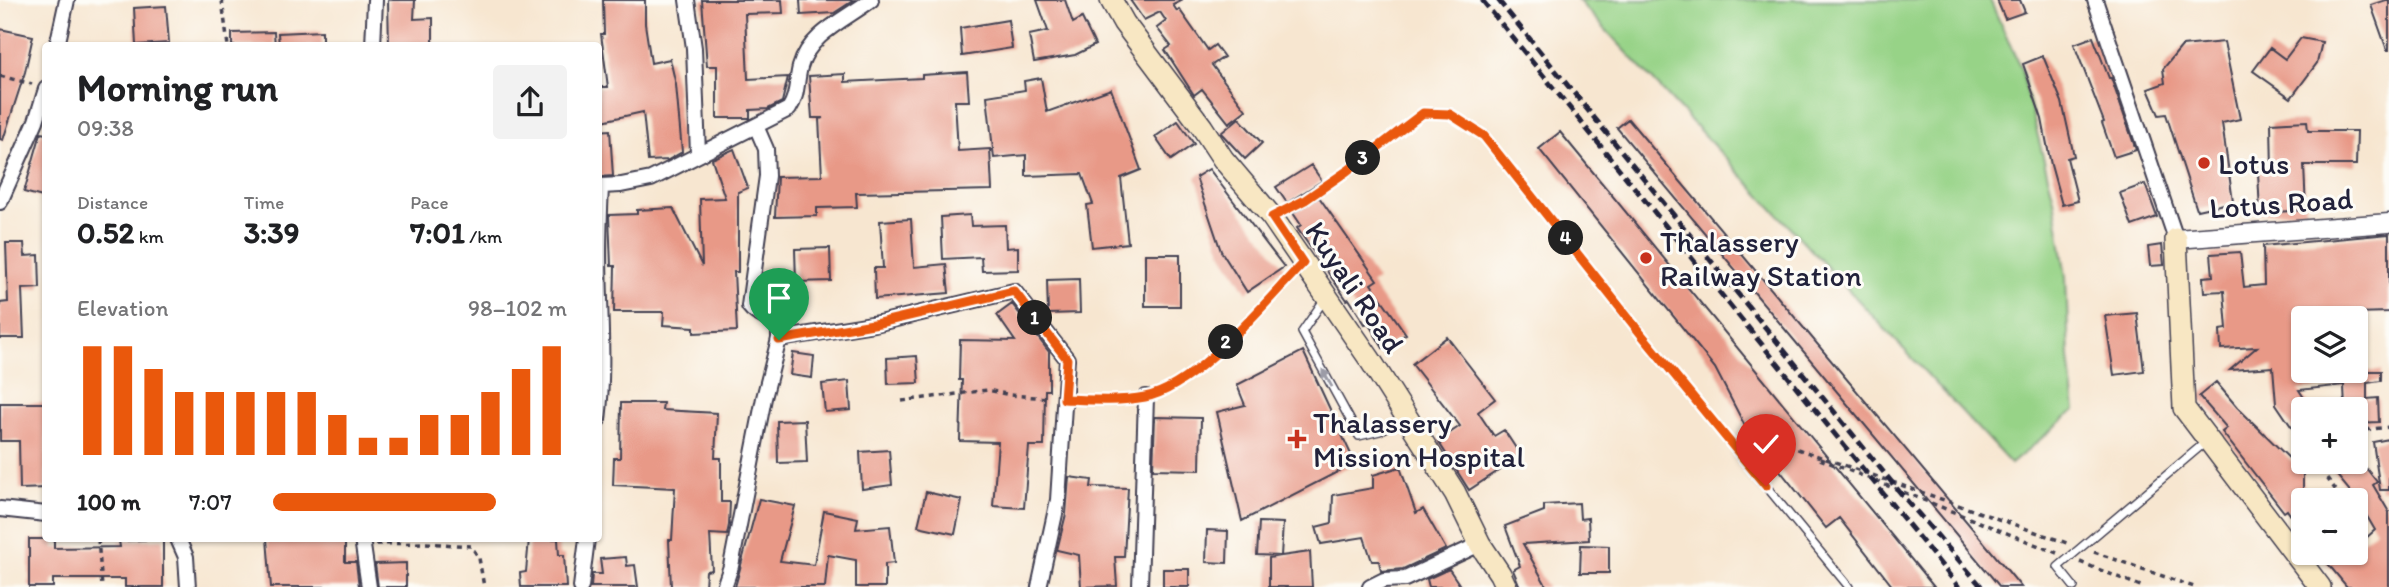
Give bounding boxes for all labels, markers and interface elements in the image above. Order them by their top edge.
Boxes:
text: Morning run [77,65,278,111]
button: share [493,65,567,139]
text: 09:38 [77,114,134,142]
pin: 3 [1346,140,1380,176]
place label: Lotus [2218,145,2289,182]
text: 3 [1357,146,1368,169]
marker: Lotus [2196,155,2212,171]
street label: Lotus Road [2208,180,2354,226]
text: Distance [77,191,148,214]
text: Time [244,191,284,214]
text: Pace [410,191,448,214]
text: 0.52 [77,214,134,251]
text: 3:39 [244,214,299,251]
text: 7:01 [410,214,465,251]
street label: Kuyali Road [1297,214,1413,360]
pin: 4 [1548,220,1584,256]
place label: Thalassery Railway Station [1660,223,1862,294]
text: km [134,225,164,248]
text: /km [465,225,502,248]
text: 4 [1560,226,1571,249]
marker: Thalassery Railway Station [1638,250,1654,266]
pin [749,268,809,340]
icon: arrive [760,279,798,317]
text: Elevation [77,294,168,322]
text: 98–102 m [468,294,567,322]
pin: 1 [1018,300,1052,336]
text: 1 [1030,306,1039,329]
map controls [2291,306,2368,565]
button: layers [2291,306,2368,383]
pin: 2 [1208,324,1244,360]
text: 2 [1221,330,1231,353]
one-way arrow [1321,369,1333,388]
button: + [2291,397,2368,474]
place label: Thalassery Mission Hospital [1313,404,1525,475]
pin [1736,414,1796,486]
icon: check [1747,425,1785,463]
marker: Thalassery Mission Hospital [1287,429,1307,449]
text: 100 m [77,488,141,516]
text: 7:07 [189,488,232,516]
button: − [2291,488,2368,565]

